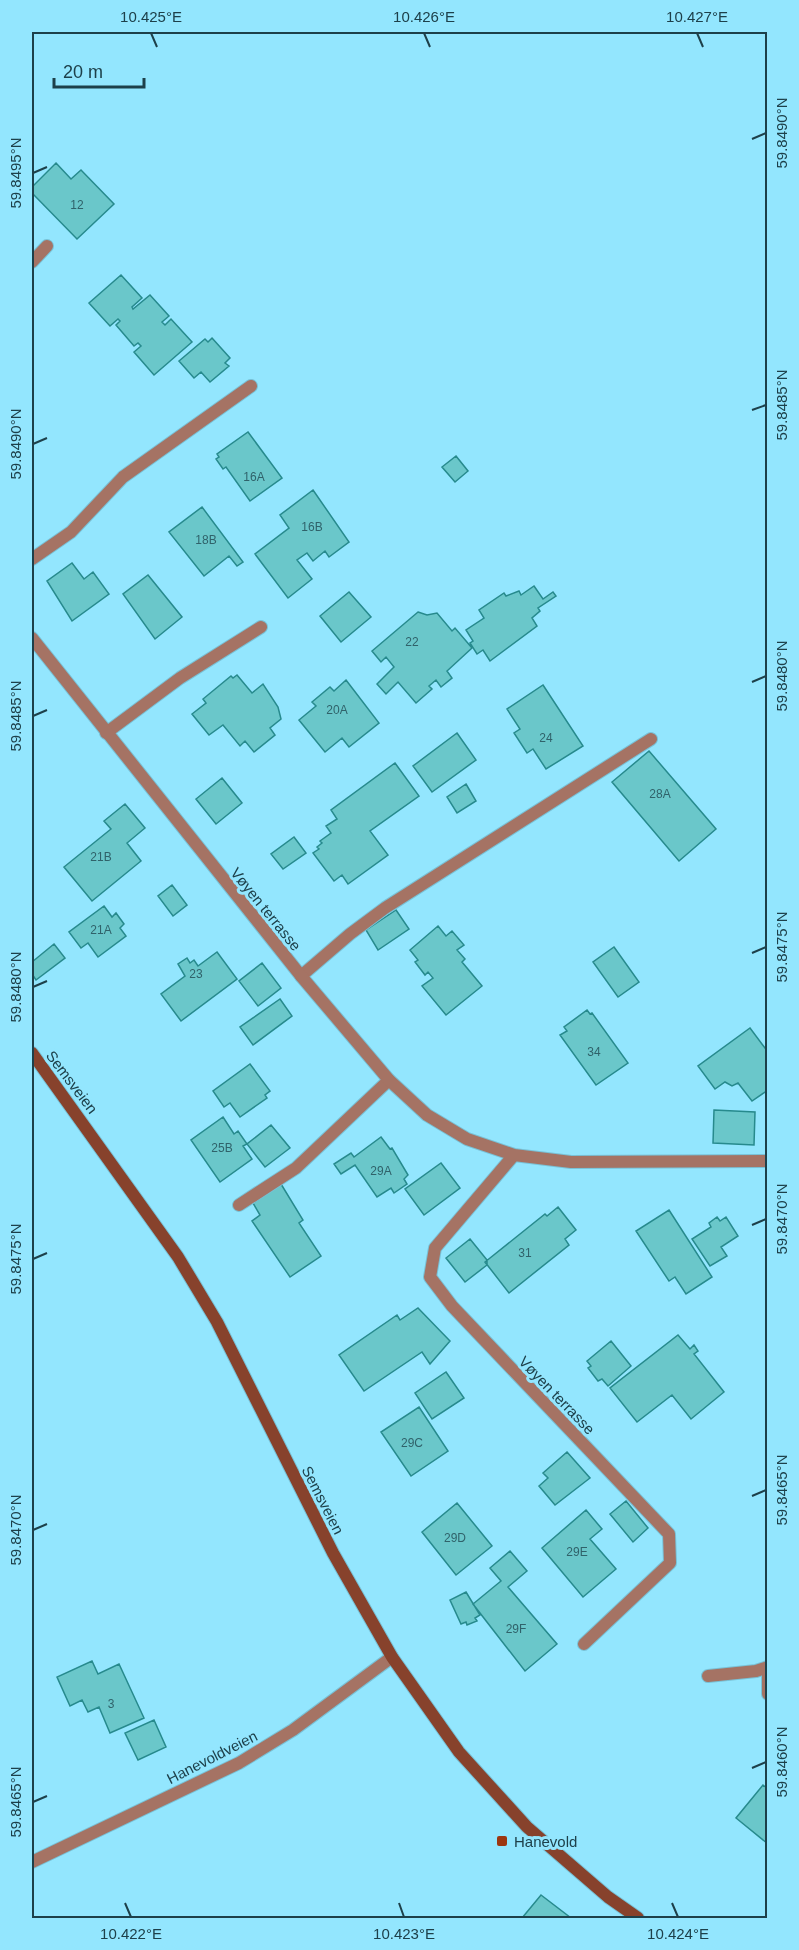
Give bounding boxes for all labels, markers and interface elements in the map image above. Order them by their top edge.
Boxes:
text: 10.425°E [120,8,182,25]
text: 10.426°E [393,8,455,25]
text: 10.427°E [666,8,728,25]
scale bar [54,51,144,89]
text: 20 m [63,62,103,82]
text: 59.8490°N [773,97,790,169]
text: 59.8495°N [7,137,24,209]
house number: 12 [70,198,84,212]
text: 59.8485°N [773,369,790,441]
text: 59.8490°N [7,408,24,480]
house number: 16A [243,470,265,484]
house number: 16B [301,520,323,534]
house number: 18B [195,533,217,547]
house number: 22 [405,635,419,649]
text: 59.8480°N [773,640,790,712]
text: 59.8485°N [7,680,24,752]
house number: 20A [326,703,348,717]
house number: 24 [539,731,553,745]
house number: 28A [649,787,671,801]
house number: 21B [90,850,112,864]
street label: Vøyen terrasse [227,864,305,954]
text: 59.8475°N [773,911,790,983]
house number: 21A [90,923,112,937]
text: 59.8480°N [7,951,24,1023]
house number: 23 [189,967,203,981]
house number: 34 [587,1045,601,1059]
street label: Semsveien [43,1047,101,1117]
house number: 25B [211,1141,233,1155]
house number: 29A [370,1164,392,1178]
text: 59.8470°N [773,1183,790,1255]
text: 59.8475°N [7,1223,24,1295]
house number: 31 [518,1246,532,1260]
street label: Vøyen terrasse [516,1353,598,1437]
house number: 29C [401,1436,423,1450]
text: 59.8465°N [773,1454,790,1526]
street label: Semsveien [299,1463,347,1537]
text: 59.8470°N [7,1494,24,1566]
house number: 29D [444,1531,466,1545]
house number: 29E [566,1545,588,1559]
house number: 29F [506,1622,526,1636]
house number: 3 [108,1697,115,1711]
text: 59.8460°N [773,1726,790,1798]
street label: Hanevoldveien [164,1727,260,1787]
text: 59.8465°N [7,1766,24,1838]
place label: Hanevold [514,1833,577,1850]
marker: Hanevold [495,1834,509,1848]
text: 10.422°E [100,1925,162,1942]
text: 10.423°E [373,1925,435,1942]
text: 10.424°E [647,1925,709,1942]

